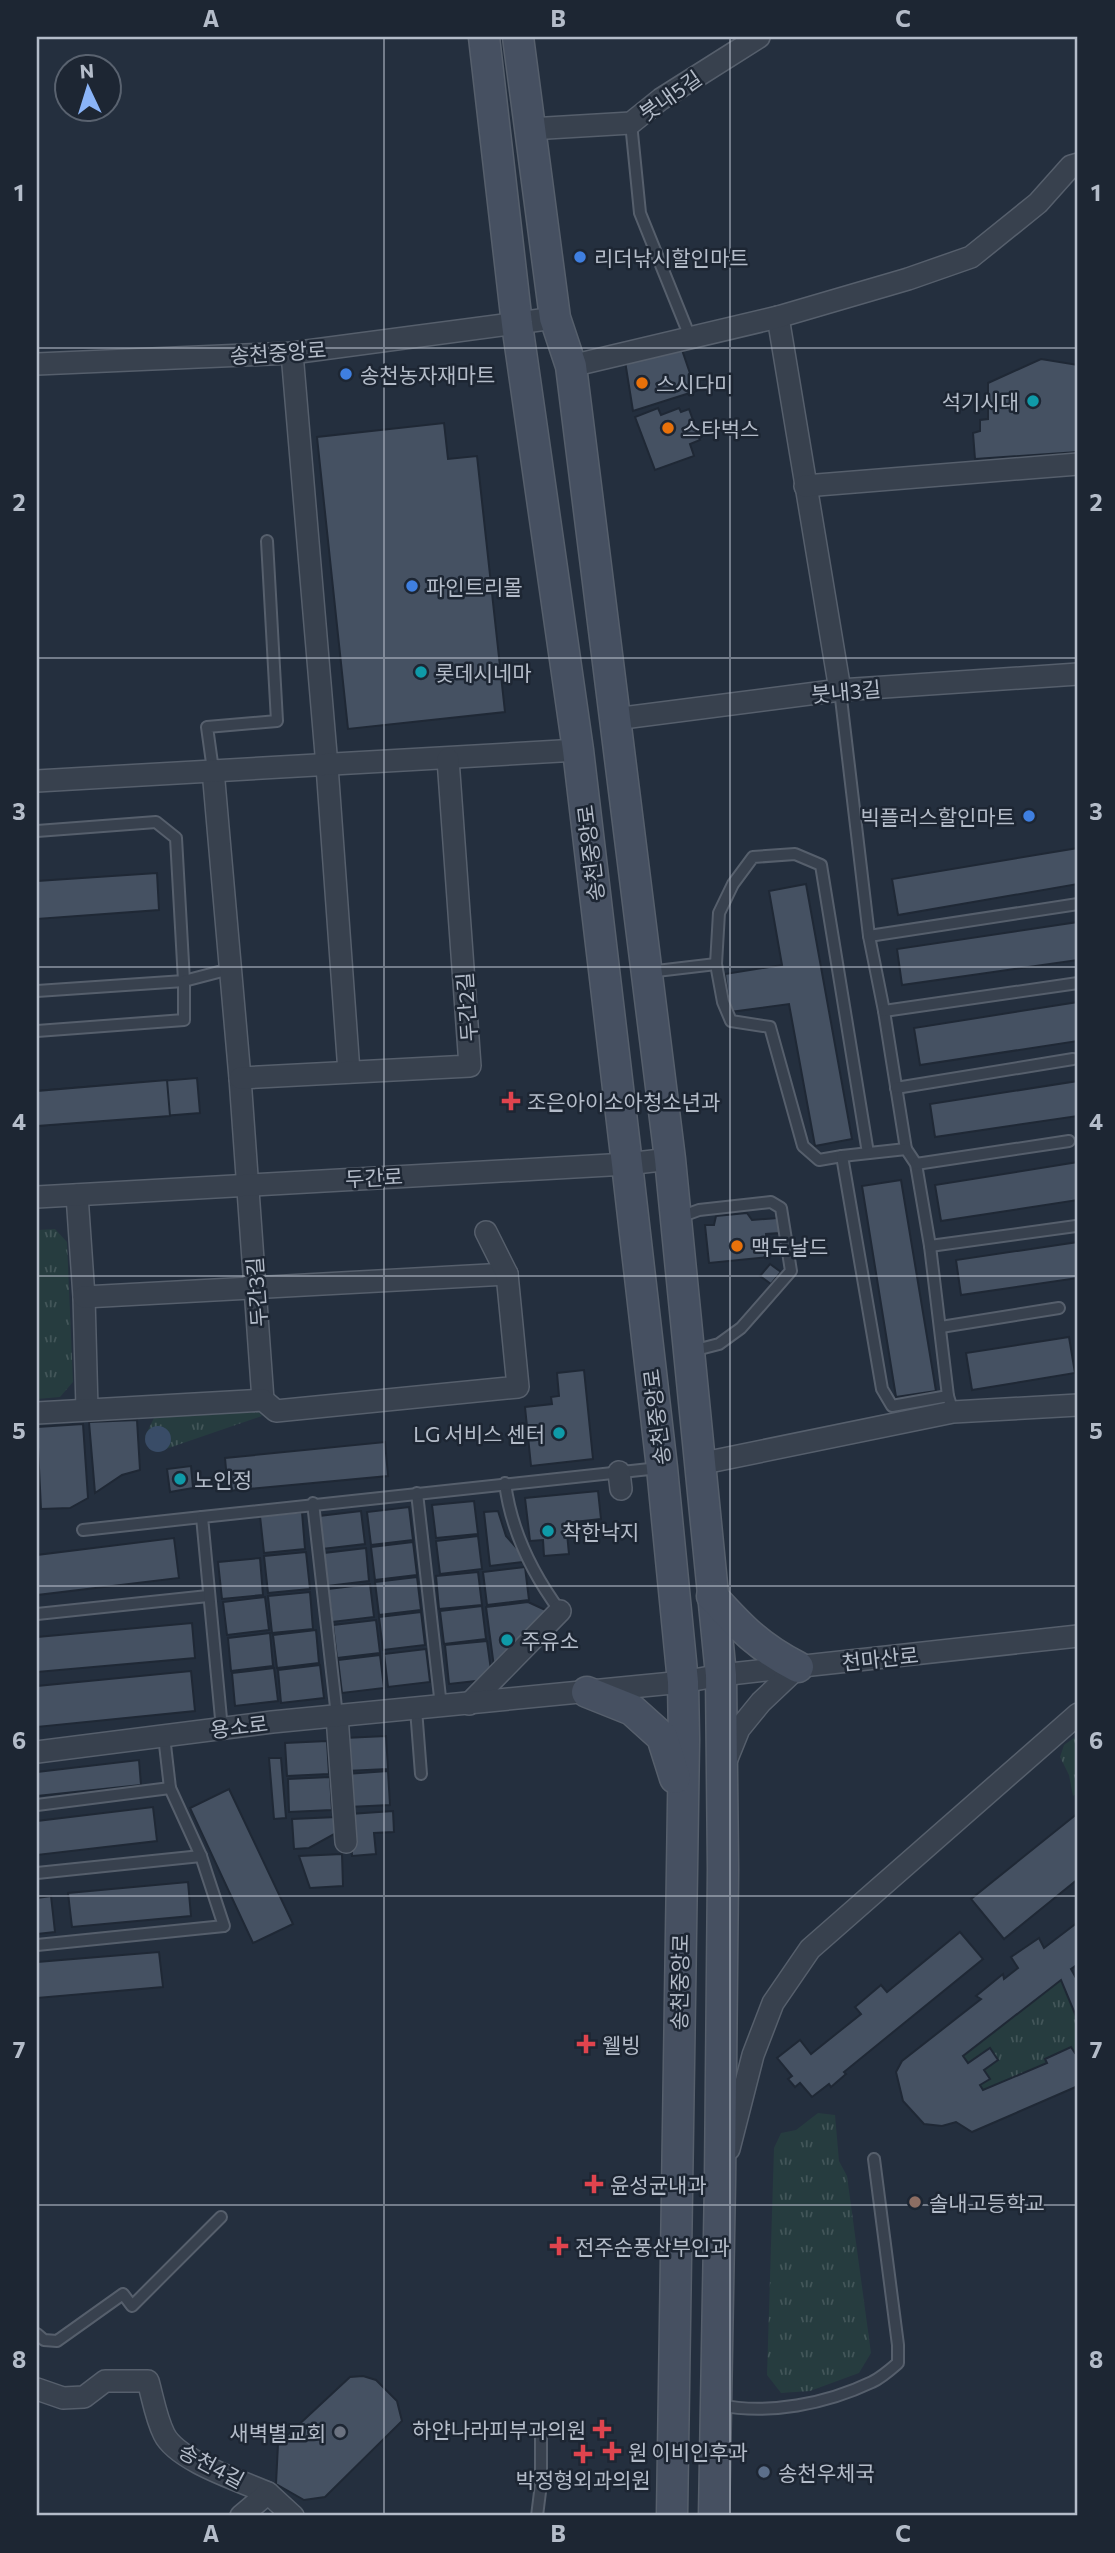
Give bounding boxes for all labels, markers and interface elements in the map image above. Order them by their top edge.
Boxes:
text: A [203,4,220,32]
text: B [550,4,566,32]
text: C [895,4,911,32]
north arrow [52,52,122,122]
text: N [79,59,95,83]
street label: 붓내5길 [634,65,706,125]
text: 1 [14,178,24,206]
text: 1 [1091,178,1101,206]
place label: 리더낚시할인마트 [594,245,749,270]
marker: 리더낚시할인마트 [572,249,588,265]
street label: 송천중앙로 [229,336,327,368]
place label: 송천농자재마트 [360,362,495,387]
marker: 송천농자재마트 [338,366,354,382]
place label: 스시다미 [656,371,733,396]
marker: 스시다미 [634,375,650,391]
place label: 석기시대 [942,389,1019,414]
marker: 석기시대 [1025,393,1041,409]
place label: 스타벅스 [682,416,759,441]
marker: 스타벅스 [660,420,676,436]
text: 2 [12,488,26,516]
text: 2 [1089,488,1103,516]
place label: 파인트리몰 [426,574,523,599]
marker: 파인트리몰 [404,578,420,594]
place label: 롯데시네마 [435,660,532,685]
marker: 롯데시네마 [413,664,429,680]
street label: 붓내3길 [810,675,882,707]
text: 3 [12,797,26,825]
text: 3 [1089,797,1103,825]
street label: 송천중앙로 [572,804,608,902]
place label: 빅플러스할인마트 [860,804,1015,829]
marker: 빅플러스할인마트 [1021,808,1037,824]
street label: 두간2길 [451,971,481,1043]
place label: 조은아이소아청소년과 [527,1089,720,1114]
marker: 조은아이소아청소년과 [501,1091,521,1111]
text: 4 [12,1107,26,1135]
text: 4 [1089,1107,1103,1135]
street label: 두간로 [344,1163,404,1191]
place label: 맥도날드 [751,1234,828,1259]
marker: 맥도날드 [729,1238,745,1254]
street label: 두간3길 [241,1256,271,1328]
street label: 송천중앙로 [638,1368,674,1466]
text: 5 [12,1416,26,1444]
text: 5 [1089,1416,1103,1444]
place label: LG 서비스 센터 [413,1421,545,1446]
marker: LG 서비스 센터 [551,1425,567,1441]
place label: 노인정 [194,1467,252,1492]
marker: 노인정 [172,1471,188,1487]
place label: 착한낙지 [562,1519,639,1544]
marker: 착한낙지 [540,1523,556,1539]
place label: 주유소 [521,1628,579,1653]
marker: 주유소 [499,1632,515,1648]
street label: 천마산로 [840,1642,920,1674]
street label: 용소로 [209,1710,269,1742]
text: 6 [12,1726,26,1754]
text: 6 [1089,1726,1103,1754]
street label: 송천중앙로 [666,1933,692,2031]
place label: 웰빙 [602,2032,641,2057]
marker: 웰빙 [576,2034,596,2054]
text: 7 [13,2035,25,2063]
text: 7 [1090,2035,1102,2063]
place label: 윤성균내과 [610,2172,707,2197]
marker: 윤성균내과 [584,2174,604,2194]
place label: 솔내고등학교 [929,2190,1045,2215]
marker: 솔내고등학교 [907,2194,923,2210]
place label: 전주순풍산부인과 [575,2234,730,2259]
marker: 전주순풍산부인과 [549,2236,569,2256]
text: 8 [12,2345,26,2373]
text: 8 [1089,2345,1103,2373]
place label: 하얀나라피부과의원 [412,2417,586,2442]
marker: 하얀나라피부과의원 [592,2419,612,2439]
place label: 새벽별교회 [229,2420,326,2445]
marker: 새벽별교회 [332,2424,348,2440]
street label: 송천4길 [175,2437,249,2493]
place label: 원 이비인후과 [628,2439,748,2464]
marker: 원 이비인후과 [602,2441,622,2461]
marker: 박정형외과의원 [573,2444,593,2464]
place label: 송천우체국 [778,2460,875,2485]
marker: 송천우체국 [756,2464,772,2480]
place label: 박정형외과의원 [515,2467,651,2492]
text: A [203,2519,220,2547]
text: B [550,2519,566,2547]
text: C [895,2519,911,2547]

